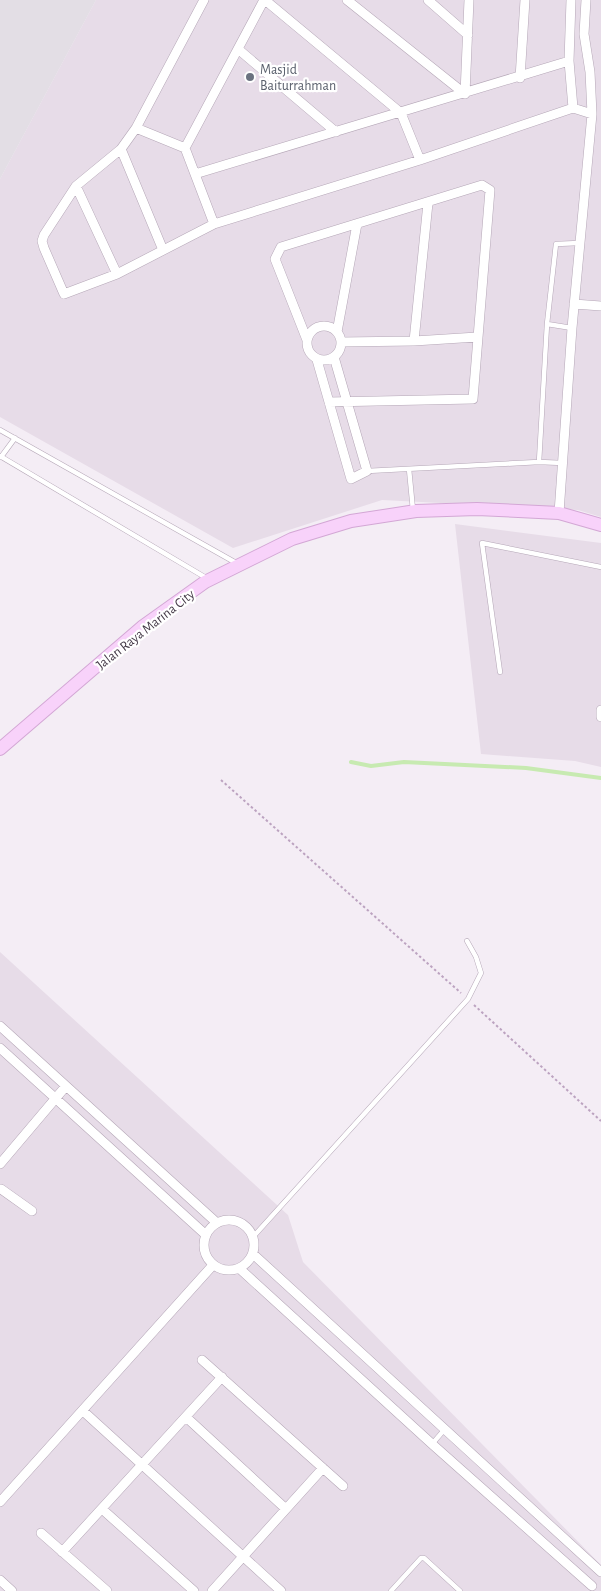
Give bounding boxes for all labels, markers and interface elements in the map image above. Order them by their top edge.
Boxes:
place label: Masjid Baiturrahman [260,63,336,93]
marker: Masjid Baiturrahman [244,71,256,83]
street label: Jalan Raya Marina City [94,587,197,672]

